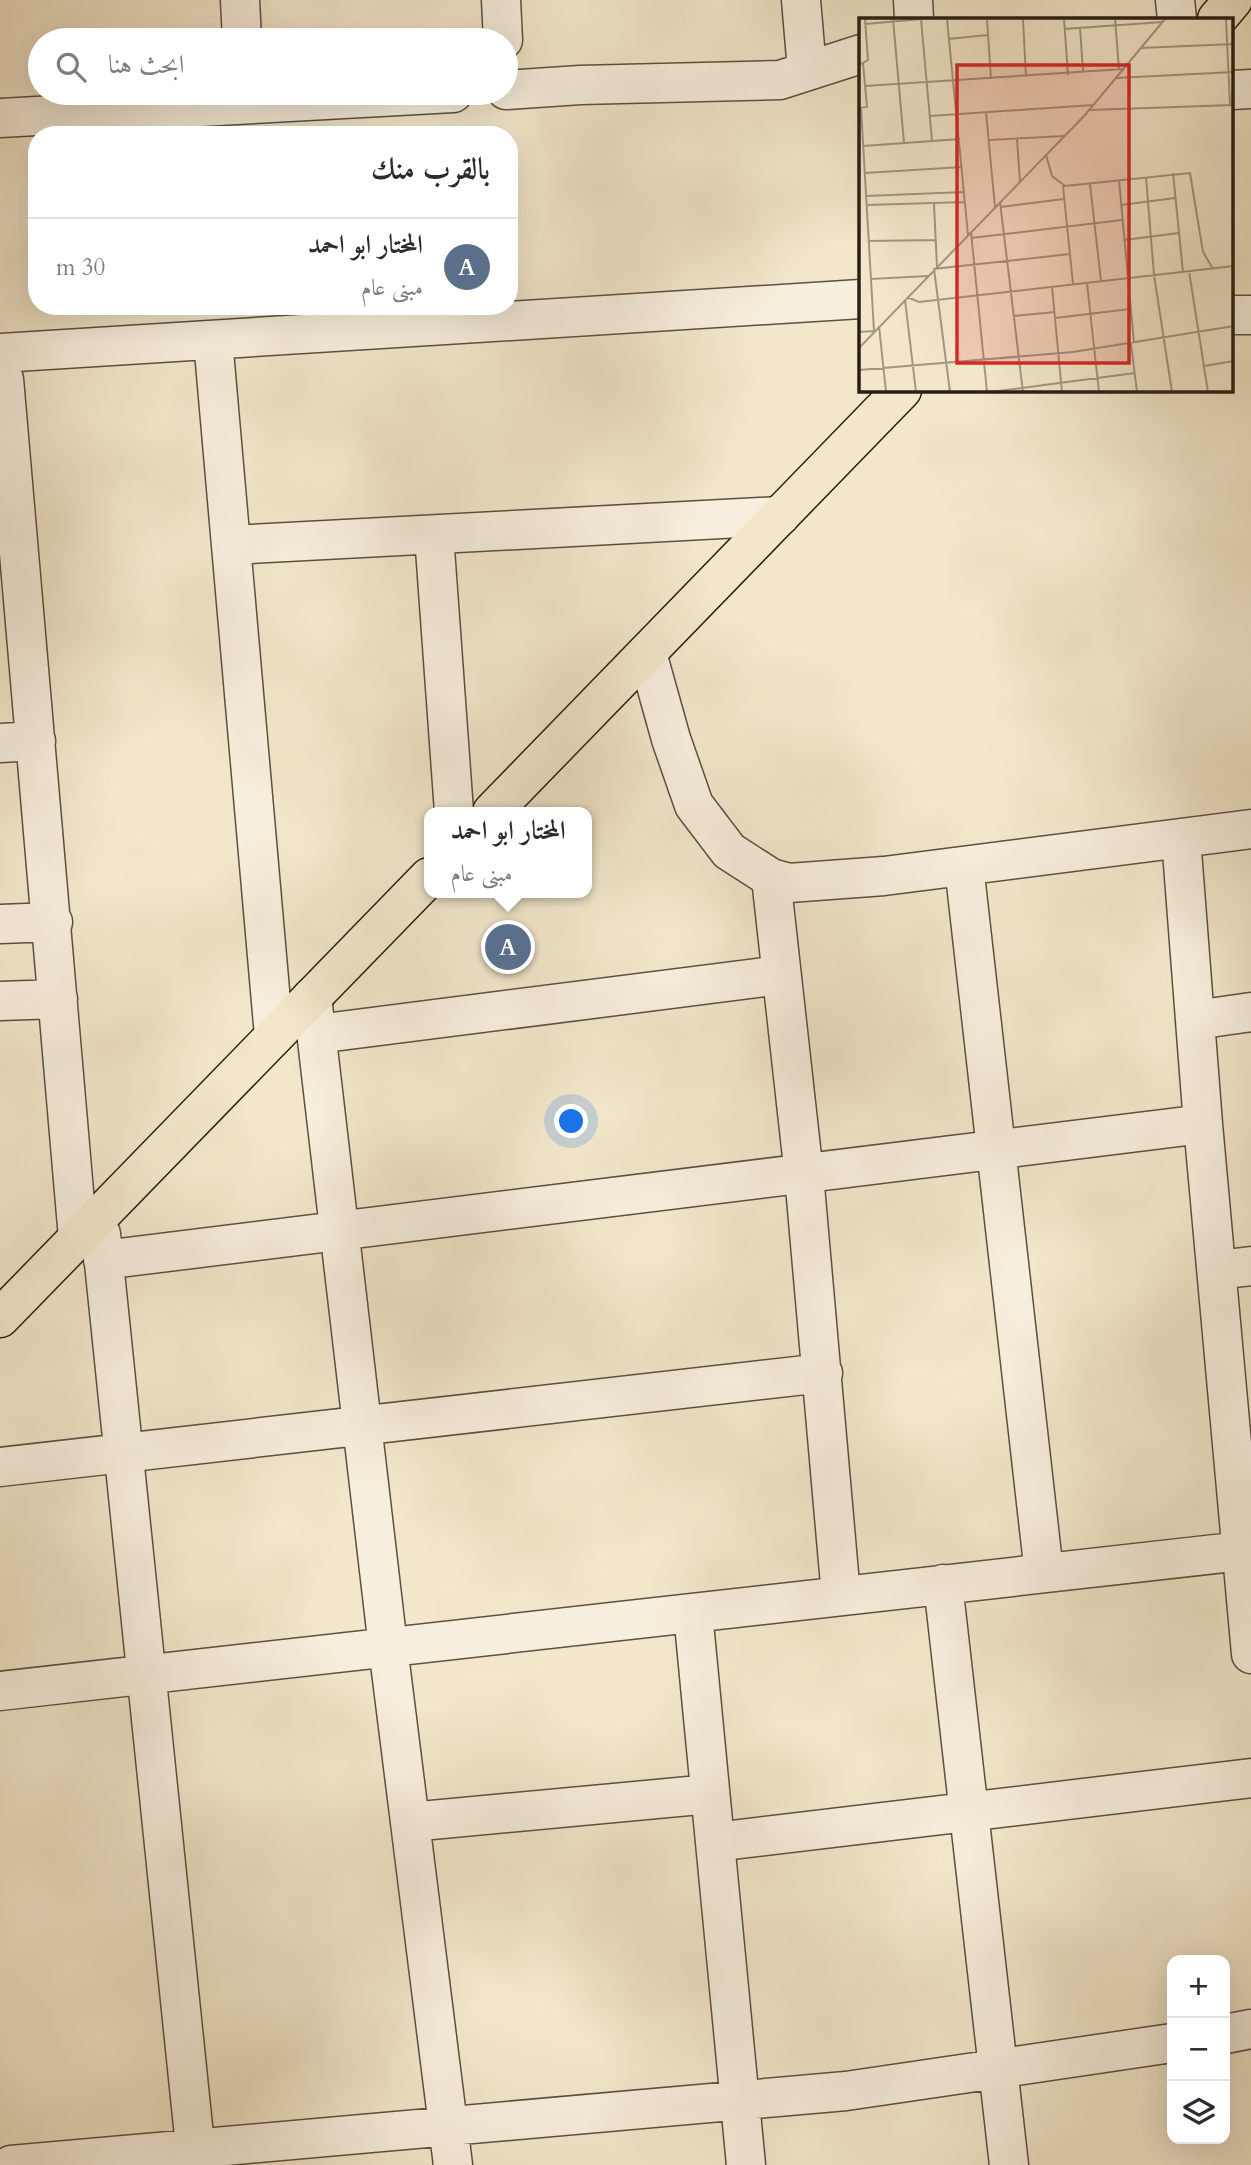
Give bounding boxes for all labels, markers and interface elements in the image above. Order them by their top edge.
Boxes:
inset map [859,18,1234,392]
search box [28,28,518,105]
text: ابحث هنا [108,47,184,82]
icon: search [52,48,90,86]
text: بالقرب منك [371,149,490,190]
text: المختار ابو احمد [308,227,423,262]
text: 30 m [56,252,105,283]
text: A [458,252,476,283]
text: مبنى عام [361,272,423,303]
popup [424,807,592,898]
text: المختار ابو احمد [450,813,566,848]
text: مبنى عام [450,858,513,889]
pin: A [485,921,531,973]
your location [554,1104,588,1138]
map controls [1167,1955,1230,2144]
button: + [1167,1955,1230,2018]
button: − [1167,2018,1230,2081]
button: layers [1167,2081,1230,2144]

